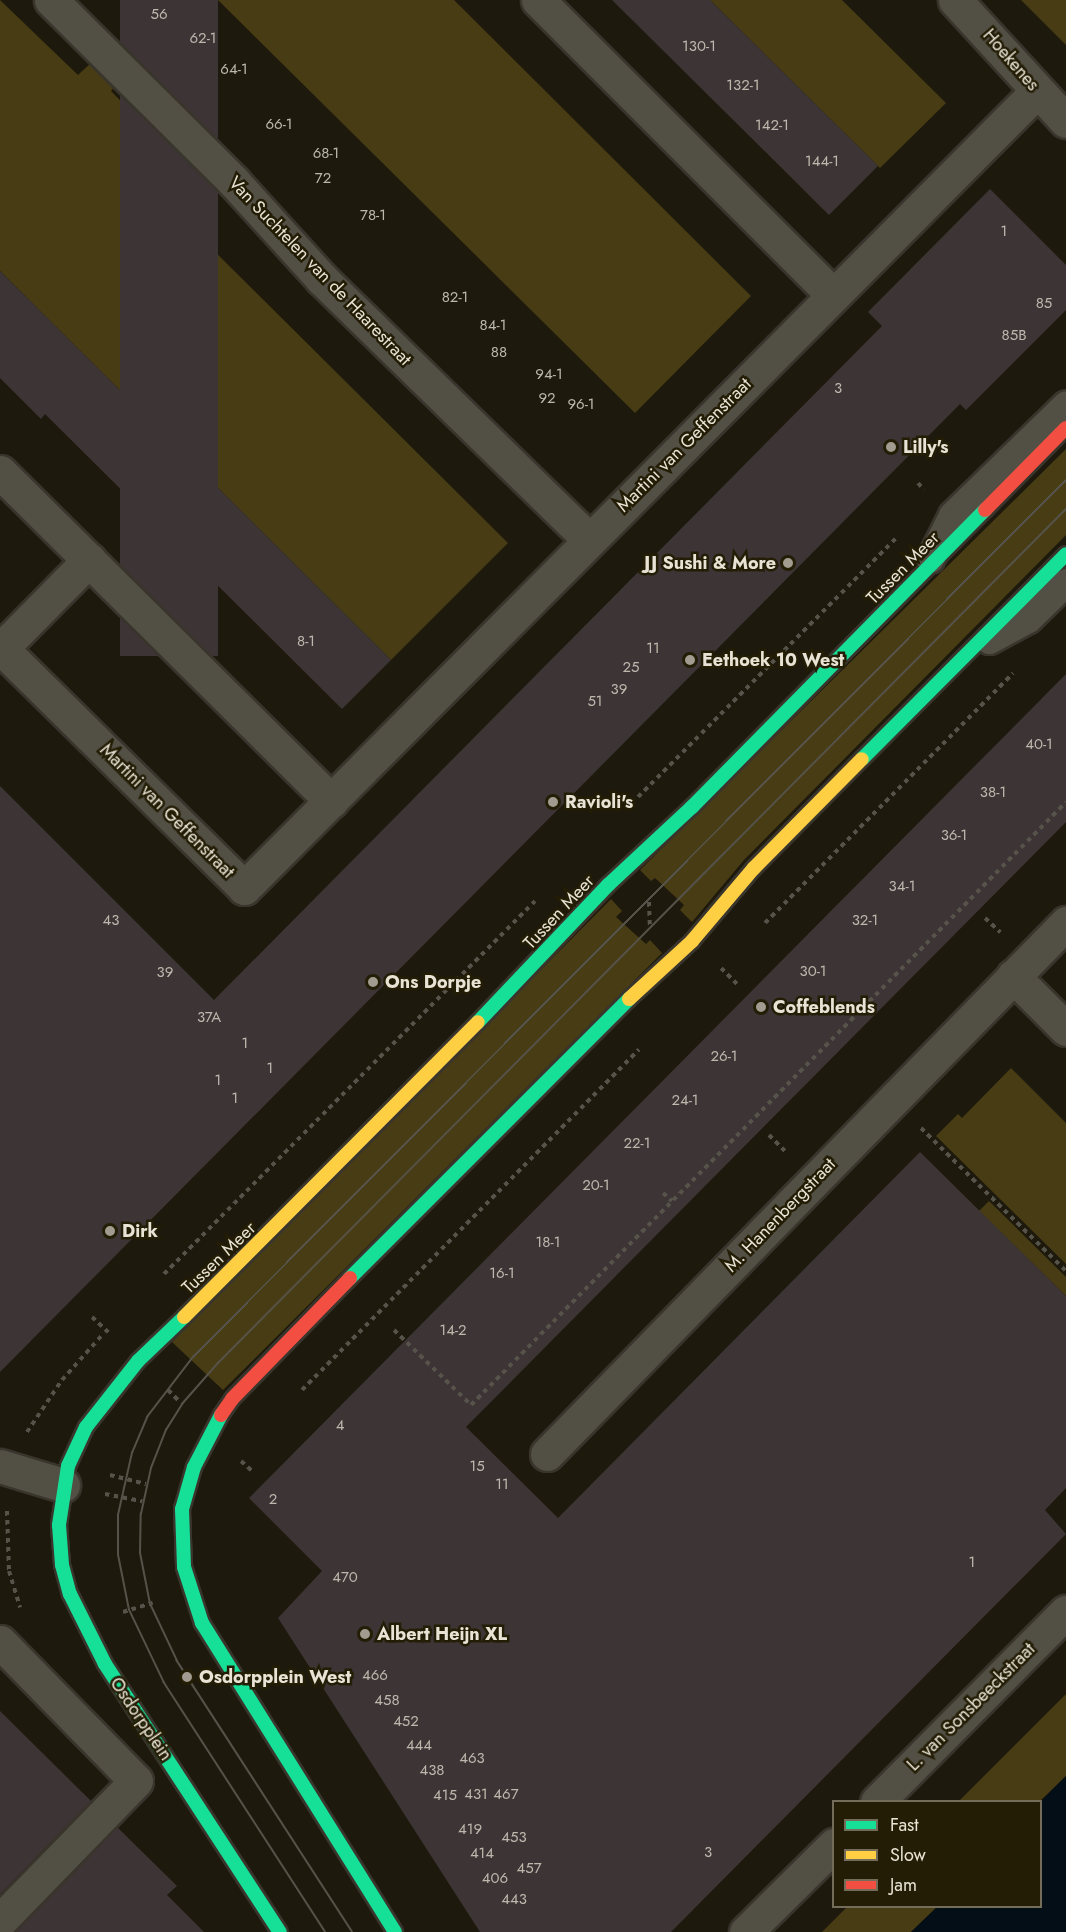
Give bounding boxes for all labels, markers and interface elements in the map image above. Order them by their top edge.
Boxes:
house number: 56 [150,6,168,24]
street label: Hoekenes [978,25,1044,95]
house number: 62-1 [189,30,217,48]
house number: 130-1 [682,38,716,56]
house number: 64-1 [220,61,248,79]
house number: 132-1 [726,77,760,95]
house number: 66-1 [265,116,293,134]
house number: 142-1 [755,117,789,135]
house number: 68-1 [313,145,339,163]
house number: 144-1 [805,153,839,171]
house number: 72 [315,170,331,188]
street label: Van Suchtelen van de Haarestraat [224,172,416,370]
house number: 78-1 [360,207,386,225]
house number: 1 [1001,223,1007,241]
house number: 82-1 [442,289,468,307]
house number: 85 [1036,295,1052,313]
house number: 84-1 [480,317,506,335]
house number: 85B [1001,327,1027,345]
house number: 88 [491,344,507,362]
house number: 94-1 [535,366,563,384]
street label: Martini van Geffenstraat [612,373,756,517]
house number: 3 [834,380,842,398]
house number: 92 [538,390,556,408]
house number: 96-1 [567,396,595,414]
place label: Lilly's [903,436,949,458]
marker: Lilly's [884,440,898,454]
street label: Tussen Meer [862,527,944,609]
place label: JJ Sushi & More [644,552,776,574]
marker: JJ Sushi & More [781,556,795,570]
house number: 8-1 [297,633,315,651]
house number: 11 [646,640,660,658]
place label: Eethoek 10 West [702,649,844,671]
marker: Eethoek 10 West [683,653,697,667]
house number: 25 [623,659,639,677]
house number: 39 [611,681,627,699]
house number: 51 [587,693,603,711]
house number: 40-1 [1025,736,1053,754]
street label: Martini van Geffenstraat [95,739,239,883]
house number: 38-1 [980,784,1006,802]
place label: Ravioli's [565,791,633,813]
marker: Ravioli's [546,795,560,809]
house number: 36-1 [941,827,967,845]
street label: Tussen Meer [519,870,599,954]
house number: 34-1 [889,878,915,896]
house number: 43 [103,912,119,930]
house number: 32-1 [852,912,878,930]
house number: 30-1 [799,963,827,981]
house number: 39 [157,964,173,982]
place label: Ons Dorpje [385,971,481,993]
marker: Ons Dorpje [366,975,380,989]
place label: Coffeblends [773,996,875,1018]
marker: Coffeblends [754,1000,768,1014]
house number: 37A [197,1009,221,1027]
house number: 1 [242,1035,248,1053]
house number: 26-1 [710,1048,738,1066]
house number: 1 [267,1060,273,1078]
house number: 1 [215,1072,221,1090]
house number: 1 [232,1090,238,1108]
house number: 24-1 [671,1092,699,1110]
house number: 22-1 [624,1135,650,1153]
street label: M. Hanenbergstraat [720,1153,840,1277]
house number: 20-1 [582,1177,610,1195]
street label: Tussen Meer [178,1217,260,1299]
place label: Dirk [122,1220,158,1242]
marker: Dirk [103,1224,117,1238]
house number: 18-1 [536,1234,560,1252]
house number: 16-1 [489,1265,515,1283]
house number: 14-2 [439,1322,467,1340]
house number: 4 [336,1417,344,1435]
house number: 15 [469,1458,485,1476]
house number: 11 [495,1476,509,1494]
house number: 2 [269,1491,277,1509]
house number: 1 [969,1554,975,1572]
house number: 470 [332,1569,358,1587]
place label: Albert Heijn XL [377,1623,507,1645]
marker: Albert Heijn XL [358,1627,372,1641]
street label: L. van Sonsbeeckstraat [903,1639,1039,1775]
place label: Osdorpplein West [199,1666,351,1688]
house number: 466 [362,1667,388,1685]
marker: Osdorpplein West [180,1670,194,1684]
street label: Osdorpplein [105,1673,177,1765]
house number: 458 [374,1692,400,1710]
house number: 452 [393,1713,419,1731]
house number: 444 [406,1737,432,1755]
house number: 463 [459,1750,485,1768]
house number: 438 [419,1762,445,1780]
house number: 431 [464,1786,488,1804]
house number: 467 [493,1786,519,1804]
house number: 415 [433,1787,457,1805]
legend [832,1800,1042,1908]
text: Fast [890,1812,919,1838]
house number: 419 [458,1821,482,1839]
house number: 453 [501,1829,527,1847]
text: Slow [890,1842,926,1868]
house number: 3 [704,1844,712,1862]
house number: 414 [470,1845,494,1863]
house number: 457 [516,1860,542,1878]
house number: 406 [482,1870,508,1888]
text: Jam [890,1872,917,1898]
house number: 443 [501,1891,527,1909]

